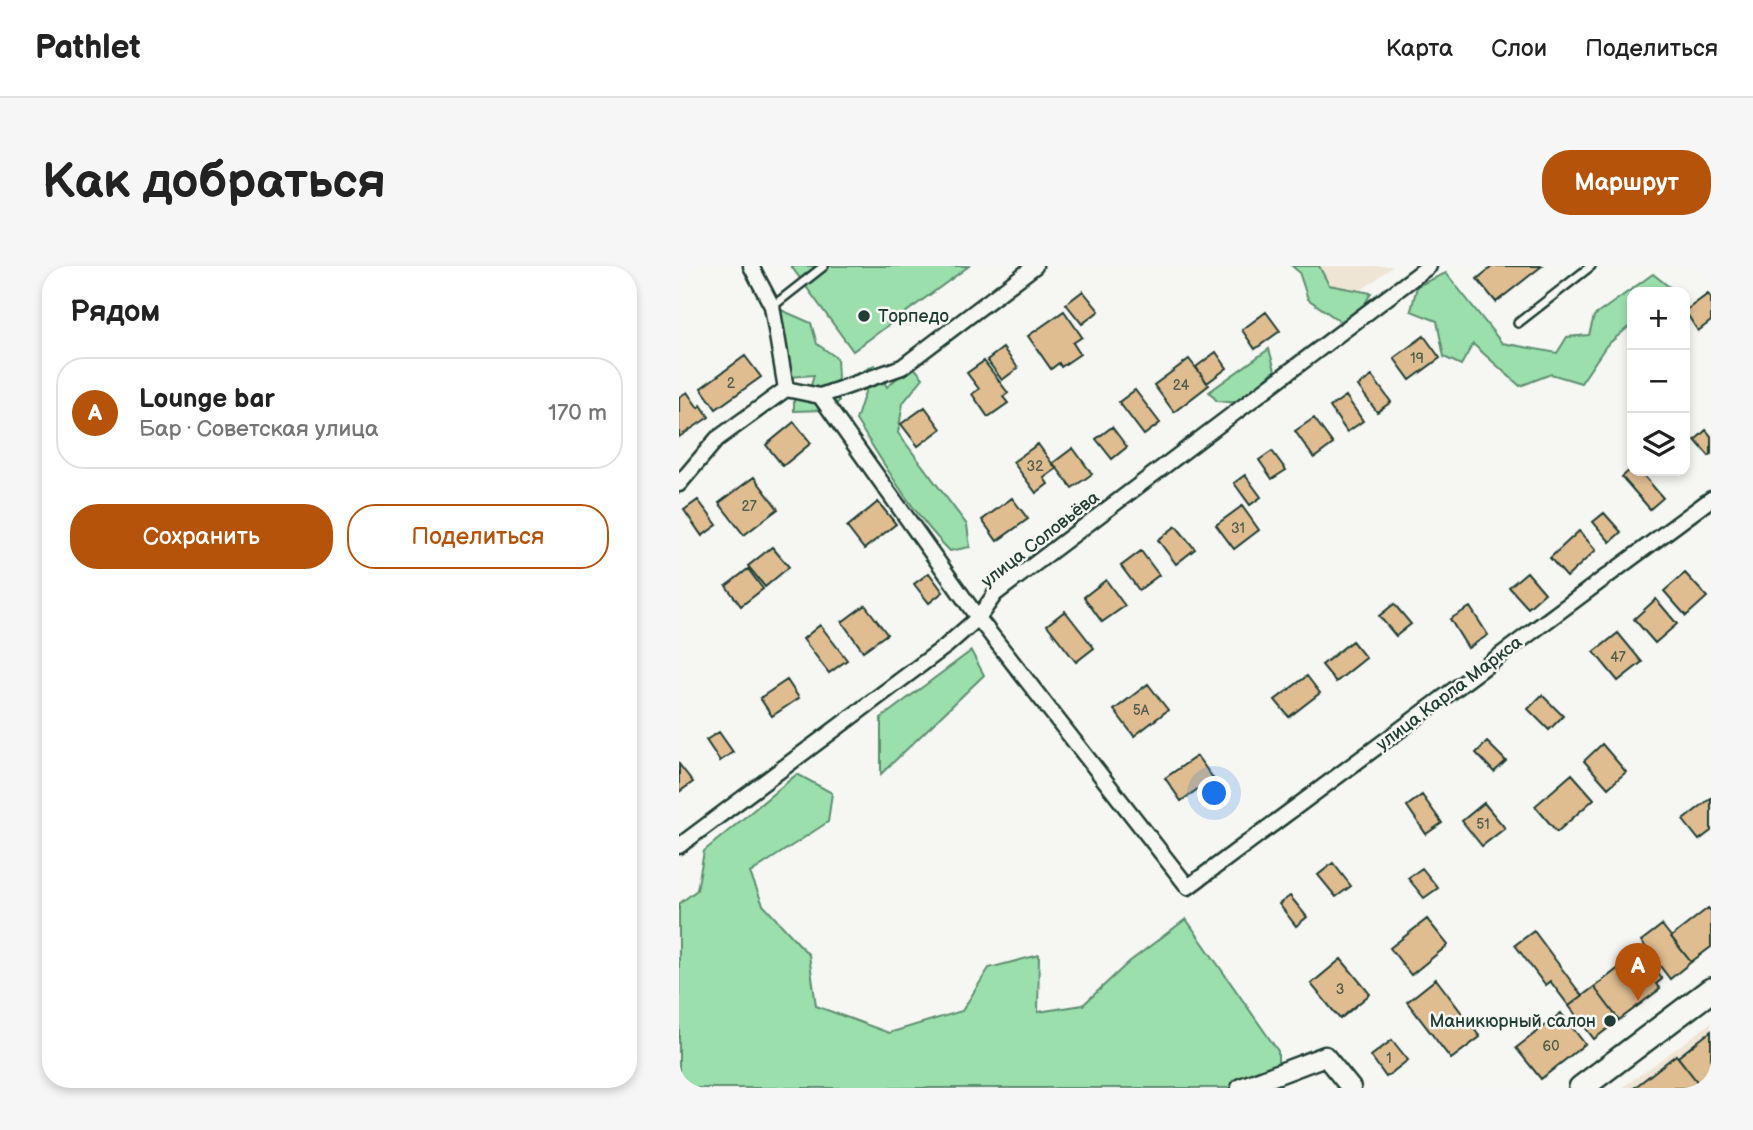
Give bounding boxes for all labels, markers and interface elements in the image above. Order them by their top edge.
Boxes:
text: Pathlet [35,28,140,68]
text: Карта [1386,34,1453,63]
text: Слои [1491,34,1547,63]
text: Поделиться [1585,34,1718,63]
button: Маршрут [1542,150,1711,215]
text: Как добраться [42,153,386,212]
map controls [1627,287,1690,476]
button: + [1627,287,1690,350]
text: Рядом [70,294,160,330]
place label: Торпедо [878,306,949,327]
marker: Торпедо [856,308,872,324]
house number: 19 [1410,350,1424,367]
button: − [1627,350,1690,413]
house number: 2 [727,375,736,392]
house number: 24 [1173,377,1190,394]
text: Lounge bar [139,384,275,415]
text: A [88,399,102,427]
text: 170 m [548,399,607,427]
button: layers [1627,413,1690,476]
text: Бар · Советская улица [139,415,379,443]
house number: 32 [1027,458,1044,475]
street label: улица Соловьёва [977,487,1104,592]
house number: 27 [741,498,757,515]
button: Сохранить [70,504,333,569]
button: Поделиться [347,504,609,569]
house number: 31 [1231,520,1245,537]
street label: улица Карла Маркса [1372,631,1527,755]
house number: 47 [1610,649,1626,666]
house number: 5А [1133,702,1150,719]
your location [1197,776,1231,810]
house number: 51 [1476,816,1490,833]
pin: A [1615,943,1661,1001]
house number: 3 [1336,981,1344,998]
place label: Маникюрный салон [1429,1011,1596,1032]
marker: Маникюрный салон [1602,1013,1618,1029]
house number: 60 [1543,1038,1559,1055]
house number: 1 [1386,1050,1392,1067]

